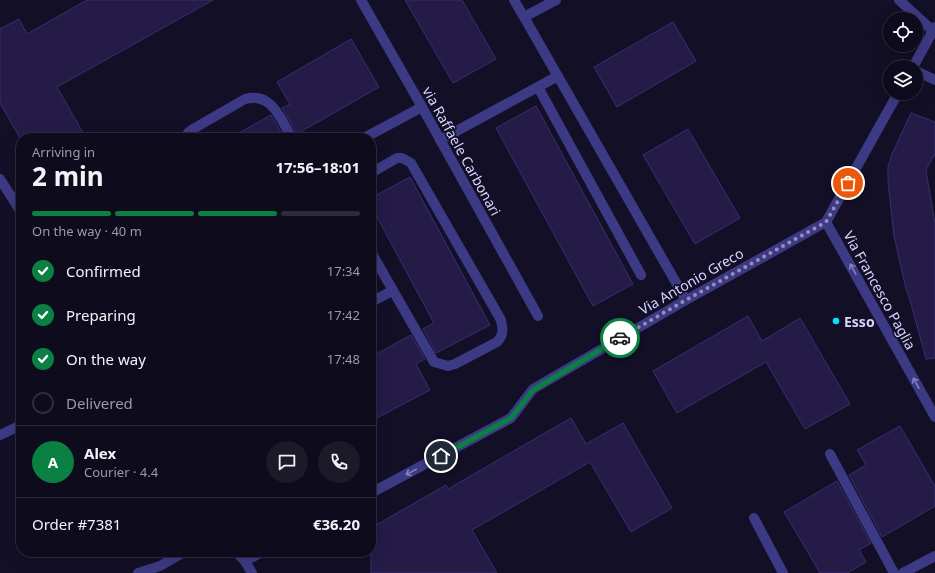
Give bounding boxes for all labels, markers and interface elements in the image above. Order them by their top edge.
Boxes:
map controls [883,12,923,100]
button: locate [883,12,923,52]
button: layers [883,60,923,100]
street label: via Raffaele Carbonari [419,83,505,219]
text: Arriving in [32,143,95,161]
text: 17:56–18:01 [275,157,360,177]
text: 2 min [32,158,104,194]
pin [831,166,865,200]
icon: bag [837,172,859,194]
text: On the way · 40 m [32,222,142,240]
street label: Via Francesco Paglia [839,227,921,353]
street label: Via Antonio Greco [635,243,747,319]
icon: check [32,260,54,282]
text: Confirmed [66,261,141,281]
text: 17:34 [327,262,360,280]
one-way arrow [848,264,856,276]
icon: check [32,304,54,326]
text: Preparing [66,305,136,325]
text: 17:42 [327,306,360,324]
place label: Esso [844,312,875,331]
marker: Esso [831,316,841,326]
courier [600,318,640,358]
icon: car [609,327,631,349]
icon: check [32,348,54,370]
text: On the way [66,349,146,369]
text: 17:48 [327,350,360,368]
one-way arrow [912,377,919,389]
text: Delivered [66,393,133,413]
pin [424,439,458,473]
button: chat [266,441,308,483]
button: phone [318,441,360,483]
text: Alex [84,443,116,463]
icon: home [430,445,452,467]
text: A [48,452,58,472]
text: Courier · 4.4 [84,463,158,481]
one-way arrow [405,468,417,476]
text: Order #7381 [32,514,121,534]
text: €36.20 [313,514,360,534]

